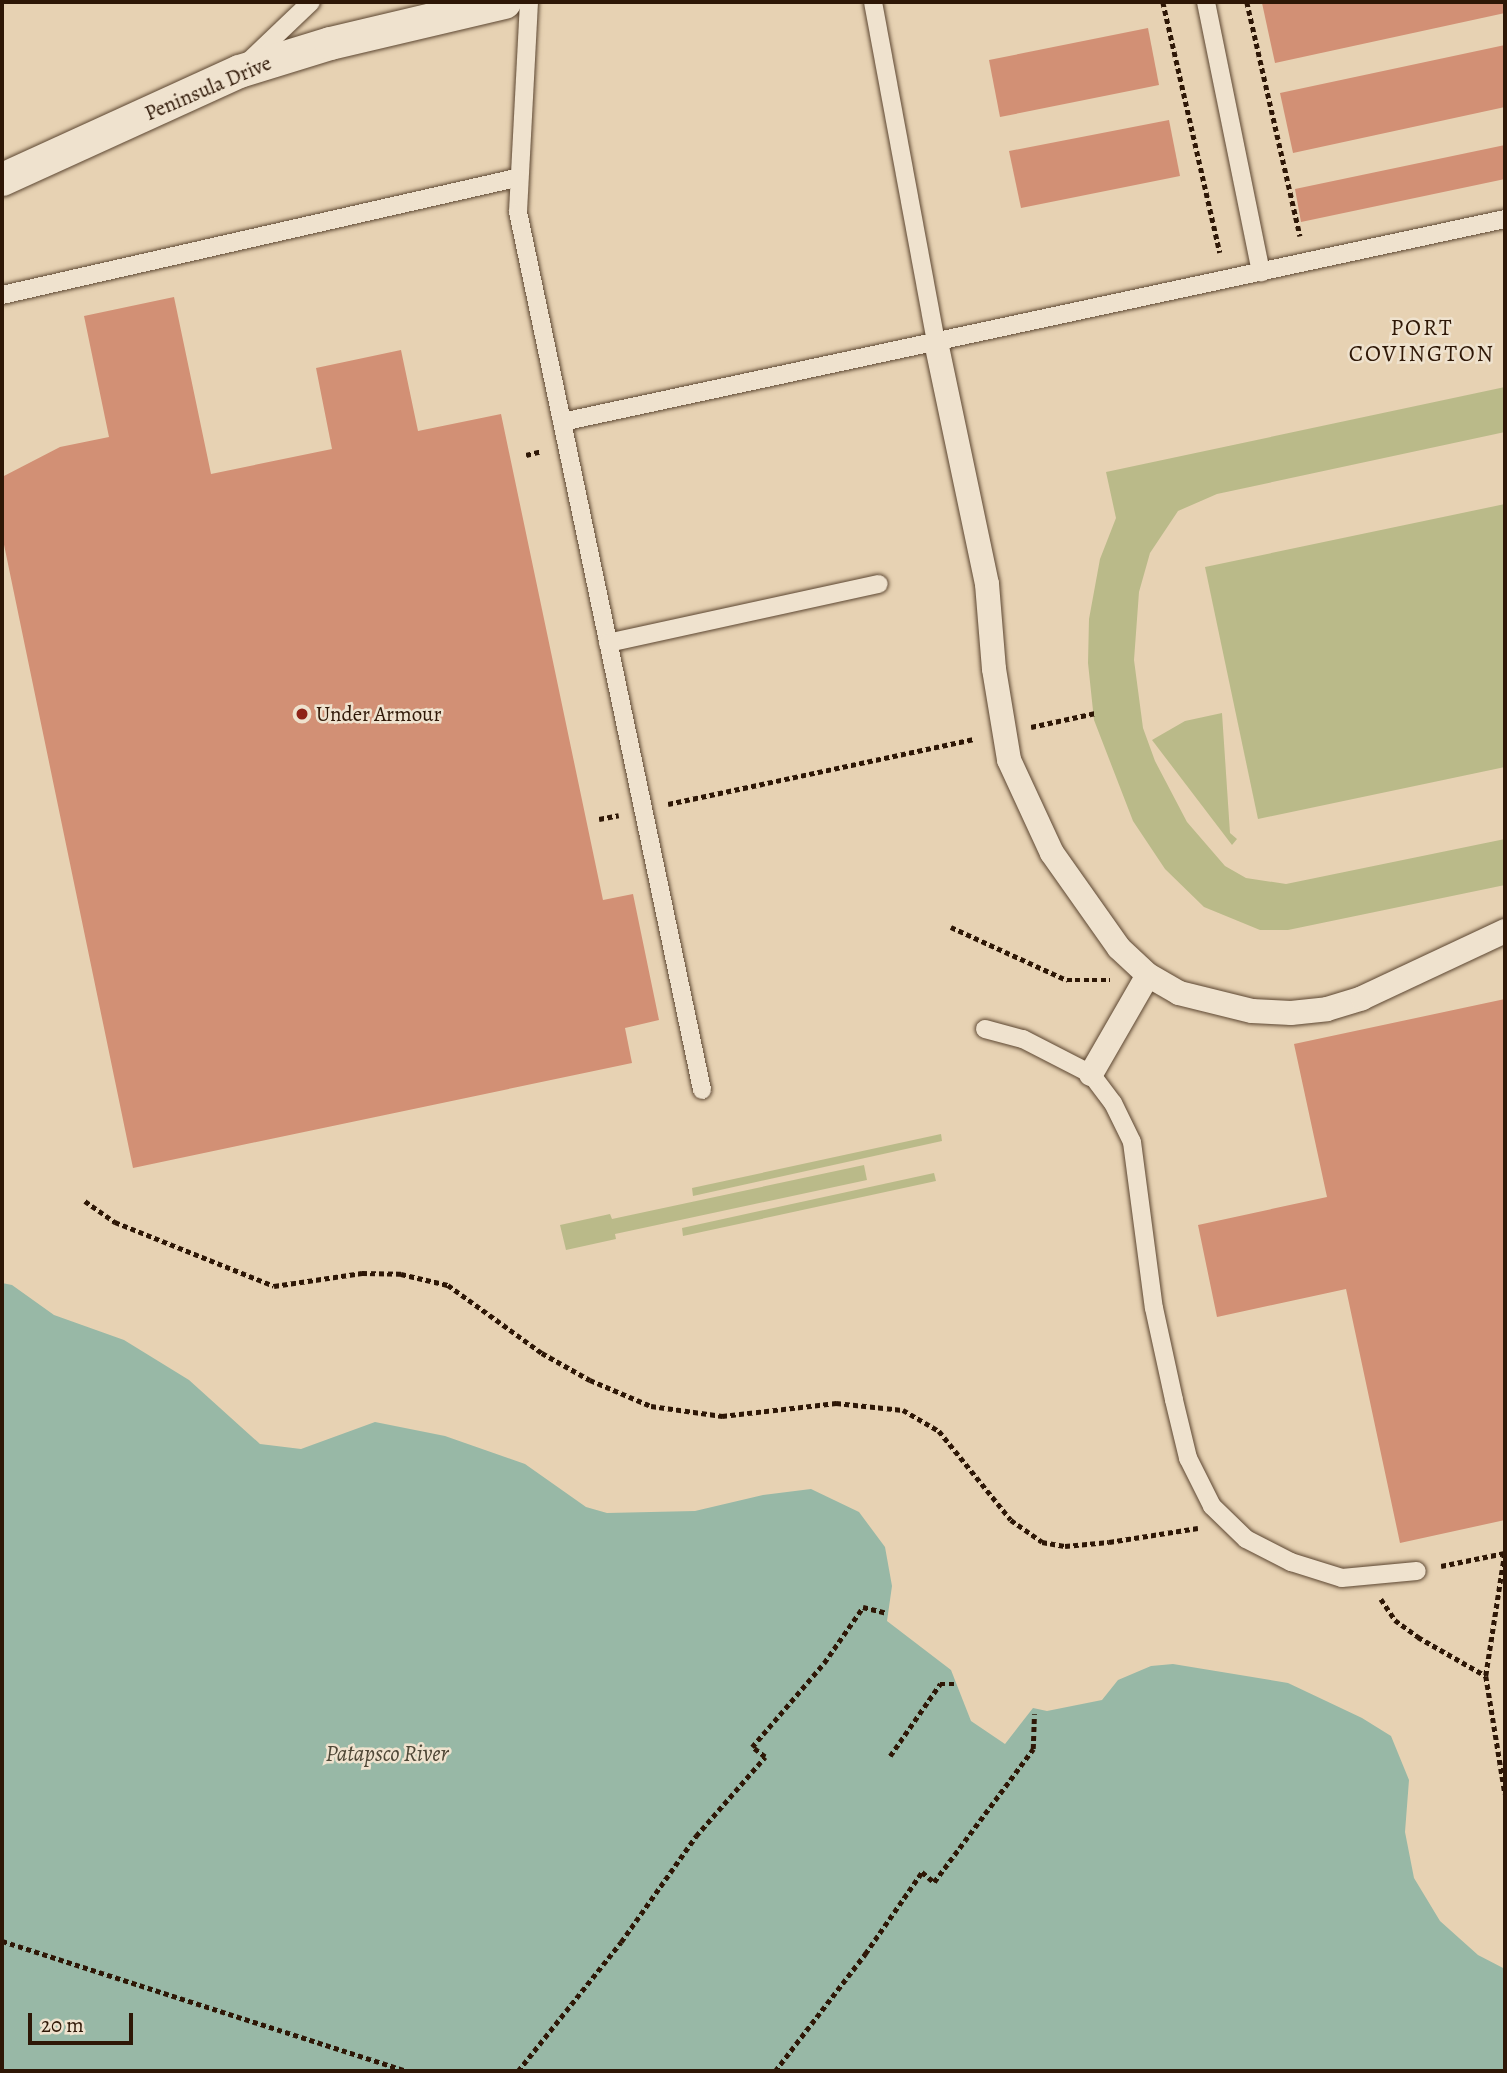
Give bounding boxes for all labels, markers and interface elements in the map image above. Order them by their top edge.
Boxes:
street label: Peninsula Drive [141,50,275,126]
district label: PORT COVINGTON [1350,314,1494,368]
place label: Under Armour [316,701,441,727]
marker: Under Armour [294,706,310,722]
water label: Patapsco River [326,1740,448,1768]
scale bar [32,2000,136,2044]
text: 20 m [41,2011,84,2039]

